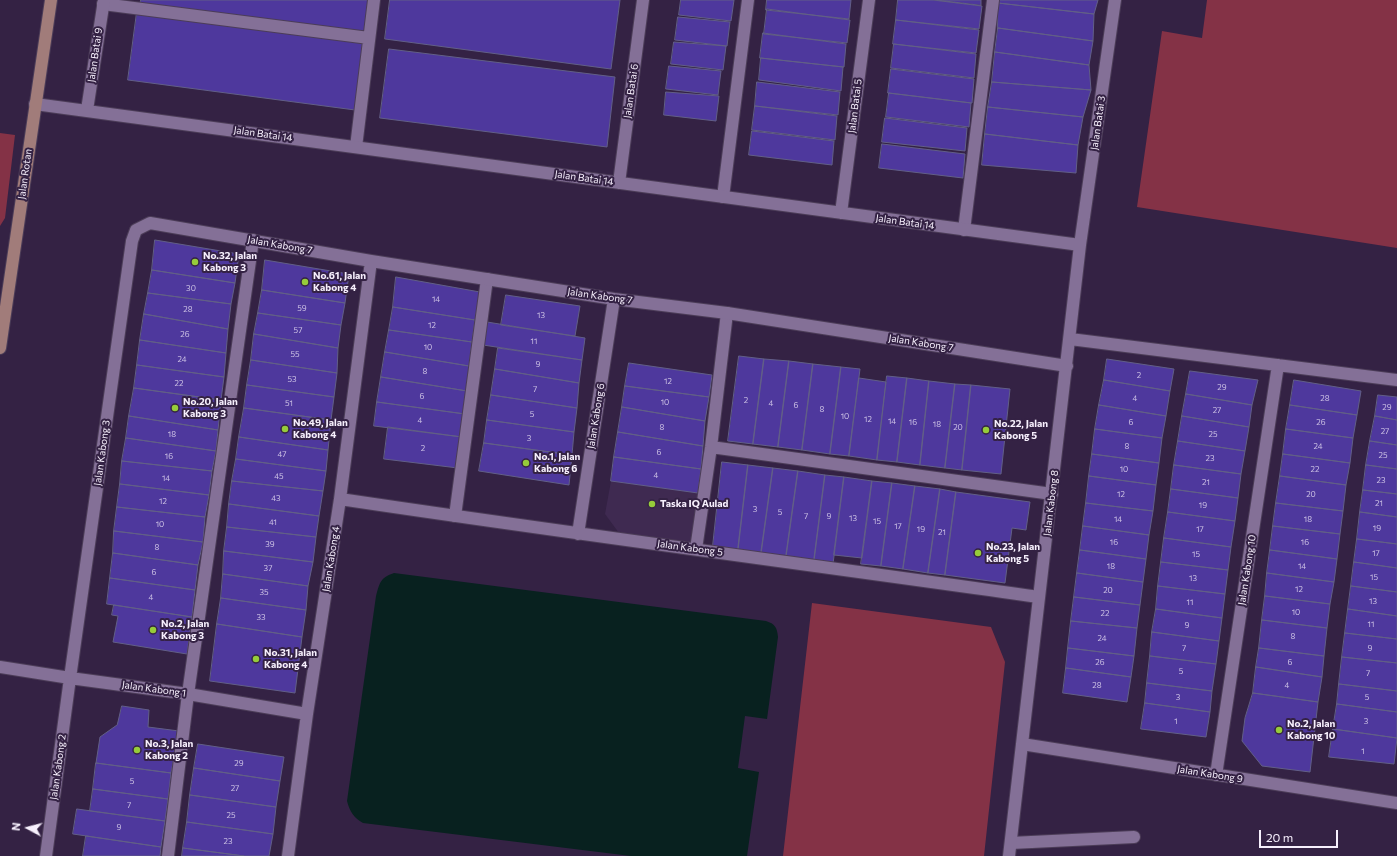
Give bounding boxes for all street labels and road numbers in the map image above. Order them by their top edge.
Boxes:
street label: Jalan Batai 9 [85,27,105,83]
street label: Jalan Batai 6 [621,63,641,119]
street label: Jalan Batai 5 [846,78,864,134]
street label: Jalan Batai 3 [1088,95,1108,151]
street label: Jalan Batai 14 [233,124,293,144]
street label: Jalan Rotan [16,148,34,200]
street label: Jalan Batai 14 [554,168,614,188]
street label: Jalan Batai 14 [875,212,935,232]
street label: Jalan Kabong 7 [247,233,313,257]
street label: Jalan Kabong 7 [567,285,633,307]
street label: Jalan Kabong 7 [888,332,954,354]
street label: Jalan Kabong 6 [585,382,607,450]
street label: Jalan Kabong 3 [91,419,113,487]
street label: Jalan Kabong 8 [1041,469,1061,537]
street label: Jalan Kabong 4 [320,525,342,593]
street label: Jalan Kabong 10 [1236,534,1258,606]
street label: Jalan Kabong 5 [656,537,724,559]
street label: Jalan Kabong 1 [121,679,187,699]
street label: Jalan Kabong 2 [47,733,69,801]
street label: Jalan Kabong 9 [1176,763,1244,785]

